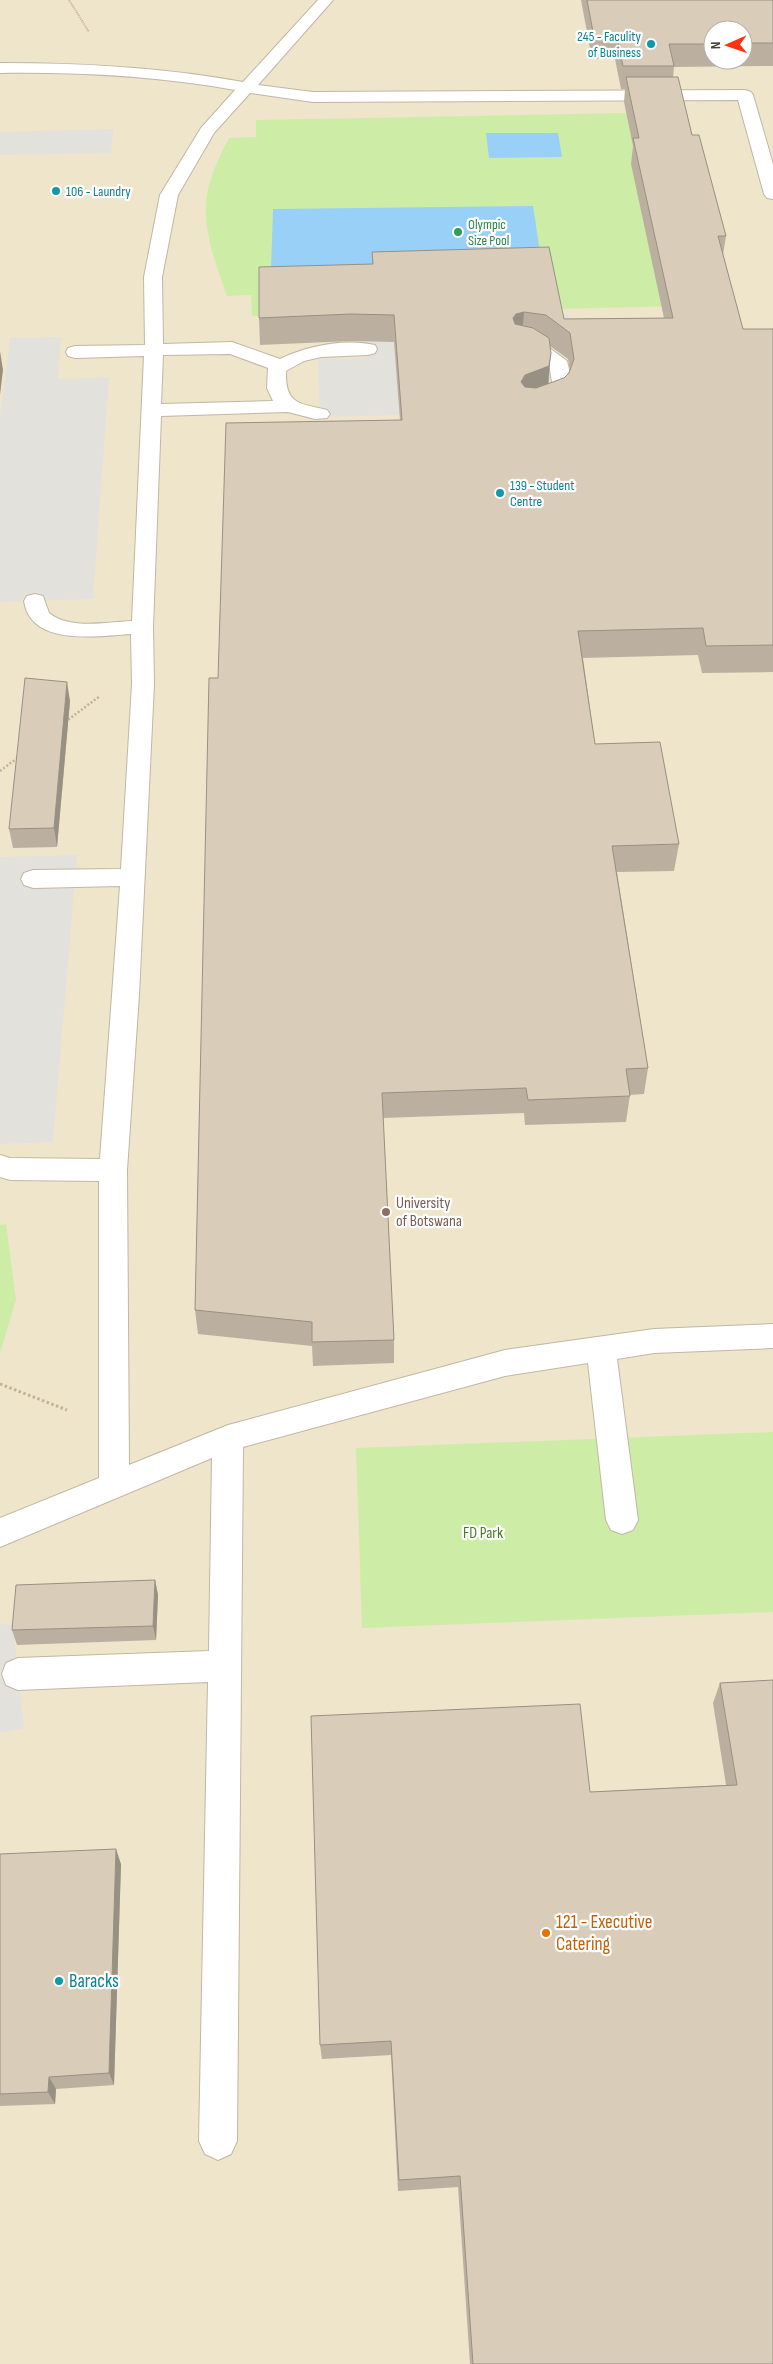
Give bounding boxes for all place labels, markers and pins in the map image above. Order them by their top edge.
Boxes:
place label: 245 - Faculity of Business [577,28,642,61]
marker: 245 - Faculity of Business [645,38,657,50]
place label: 106 - Laundry [66,183,131,200]
marker: 106 - Laundry [50,185,62,197]
place label: Olympic Size Pool [468,216,509,249]
marker: Olympic Size Pool [452,226,464,238]
place label: 139 - Student Centre [510,477,575,510]
marker: 139 - Student Centre [494,487,506,499]
place label: University of Botswana [396,1194,462,1231]
marker: University of Botswana [380,1206,392,1218]
place label: 121 - Executive Catering [556,1911,652,1956]
marker: 121 - Executive Catering [540,1927,552,1939]
place label: Baracks [69,1970,119,1993]
marker: Baracks [53,1975,65,1987]

